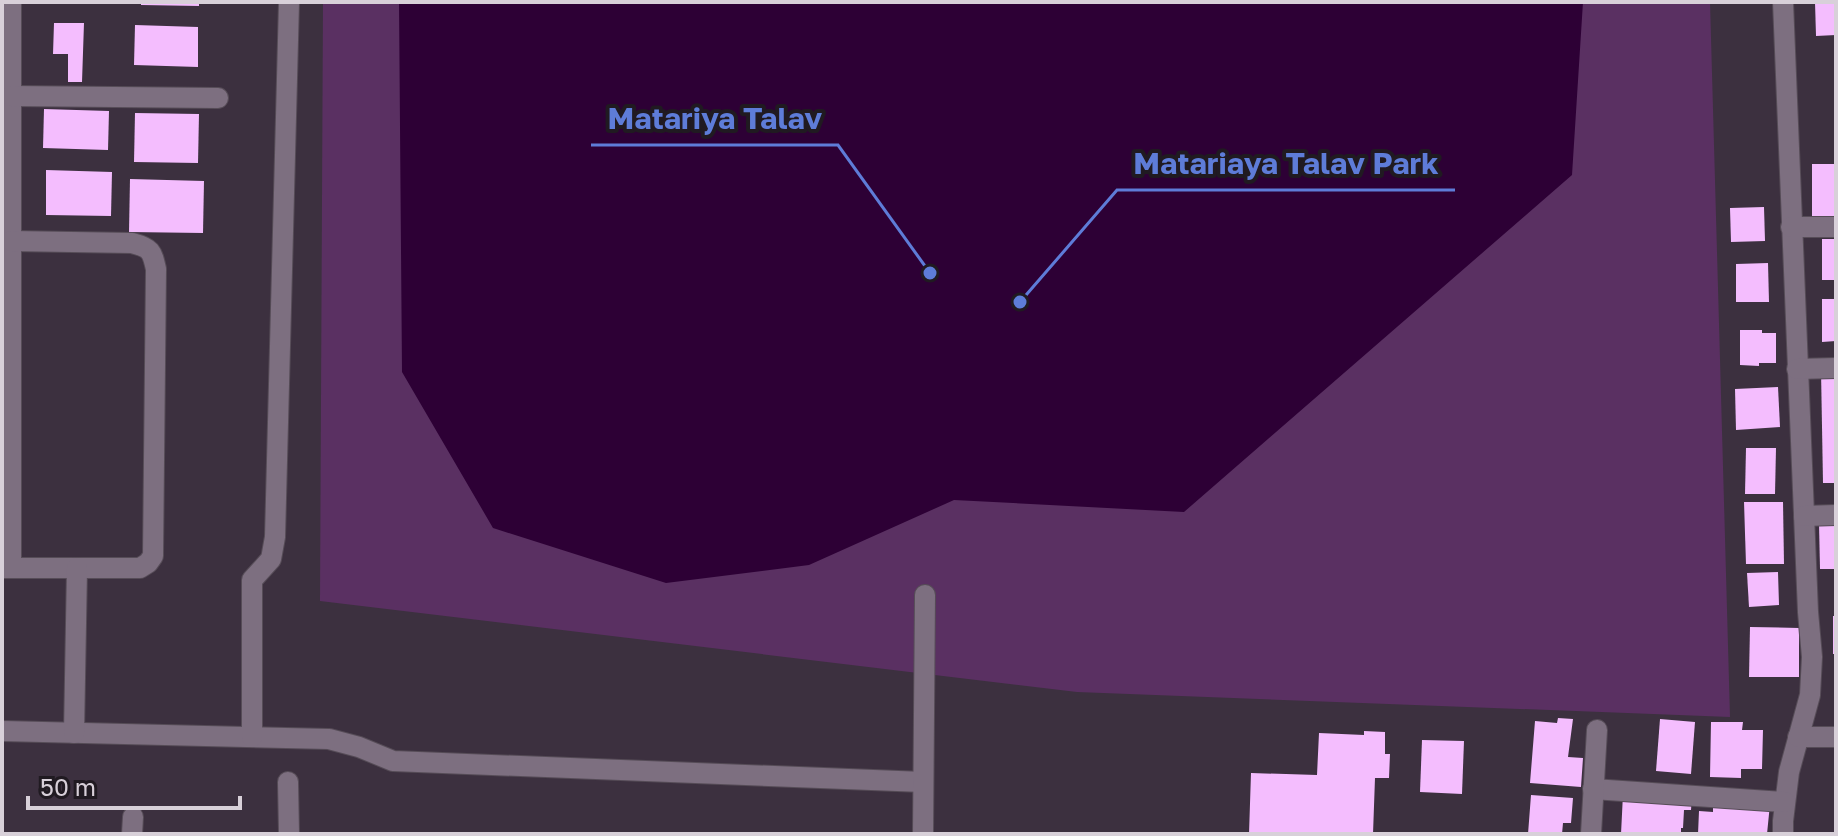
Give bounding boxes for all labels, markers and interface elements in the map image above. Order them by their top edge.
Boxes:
callout: Matariya Talav [591,91,838,145]
text: Matariya Talav [608,100,822,136]
callout: Matariaya Talav Park [1117,136,1455,190]
text: Matariaya Talav Park [1133,145,1439,181]
scale bar [28,760,240,810]
text: 50 m [40,772,96,801]

